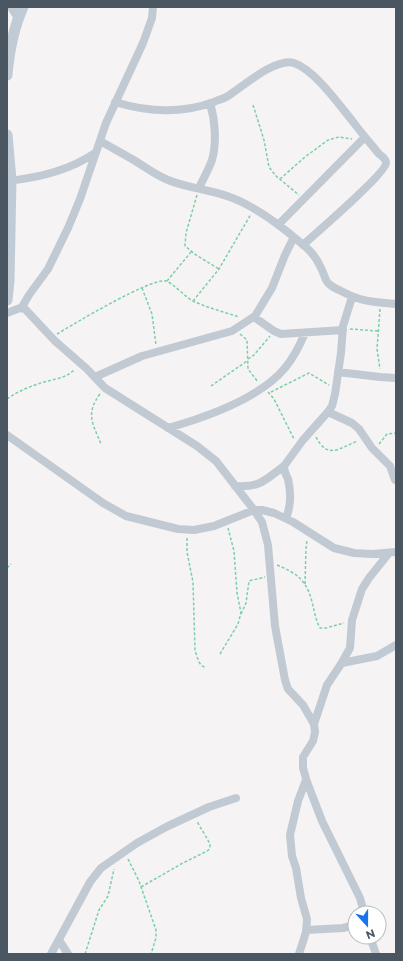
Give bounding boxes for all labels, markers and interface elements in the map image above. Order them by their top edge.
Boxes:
north arrow [347,905,387,945]
text: N [364,926,377,942]

